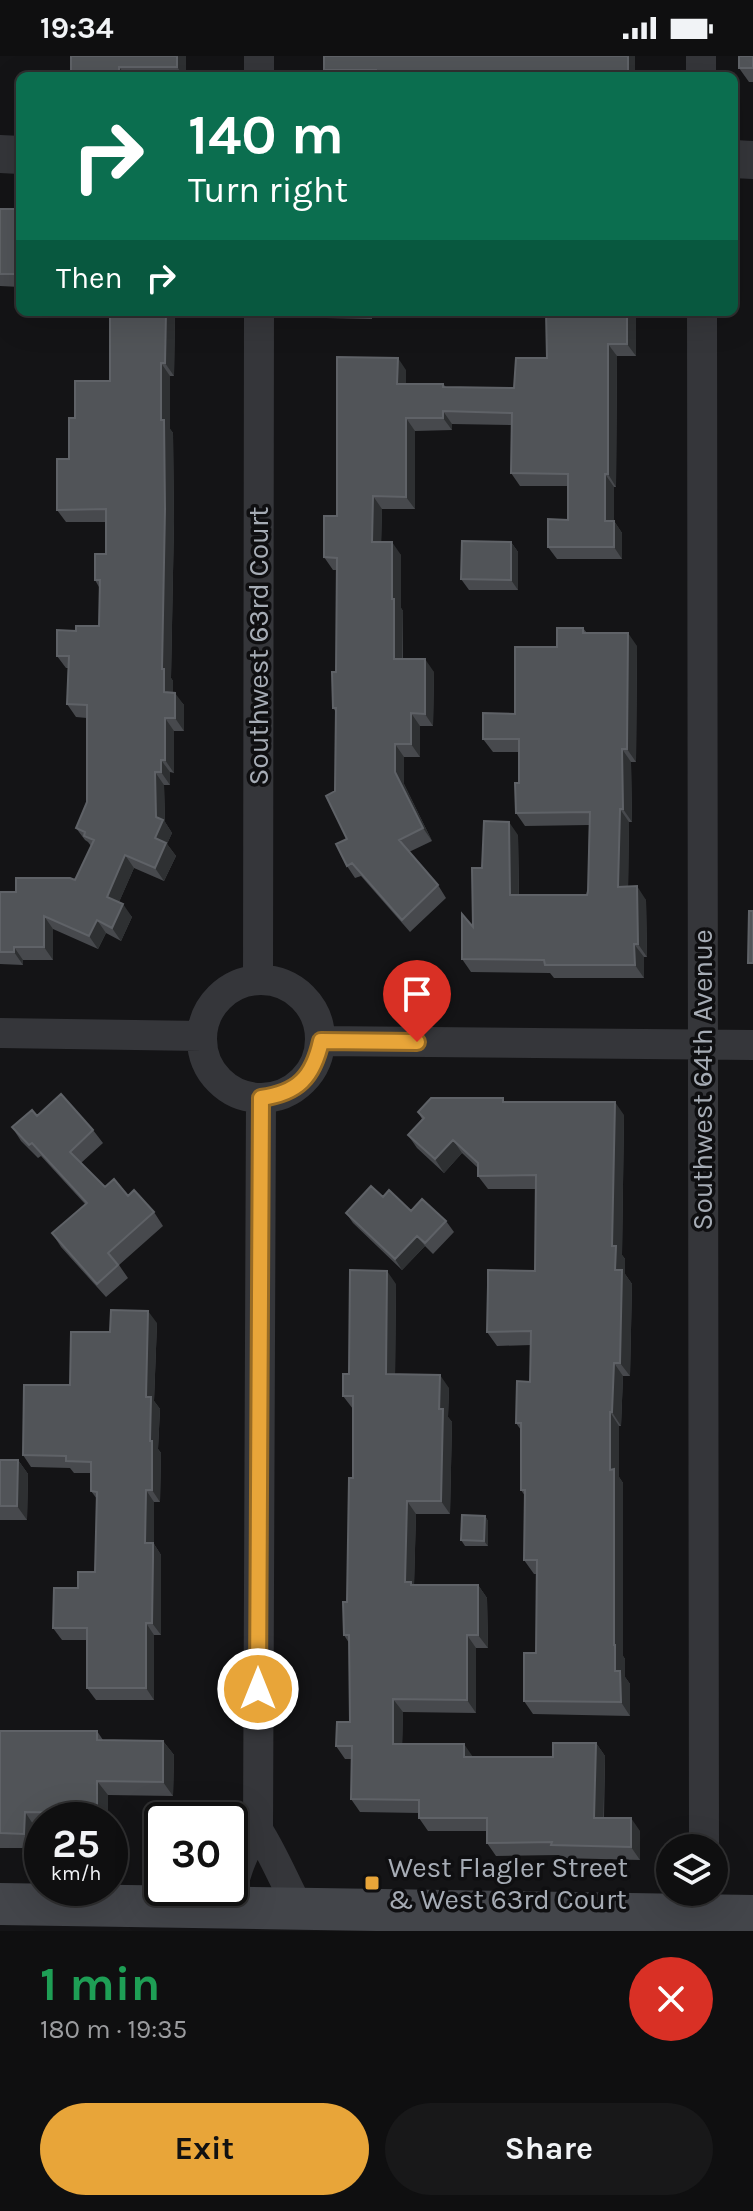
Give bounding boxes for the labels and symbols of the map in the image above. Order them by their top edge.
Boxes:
street label: Southwest 63rd Court [242,506,275,786]
street label: Southwest 64th Avenue [686,929,719,1231]
pin [383,960,451,1042]
position arrow [216,1647,300,1731]
speed limit sign: 30 [144,1802,248,1906]
place label: West Flagler Street & West 63rd Court [388,1851,628,1916]
marker: West Flagler Street & West 63rd Court [363,1874,381,1892]

